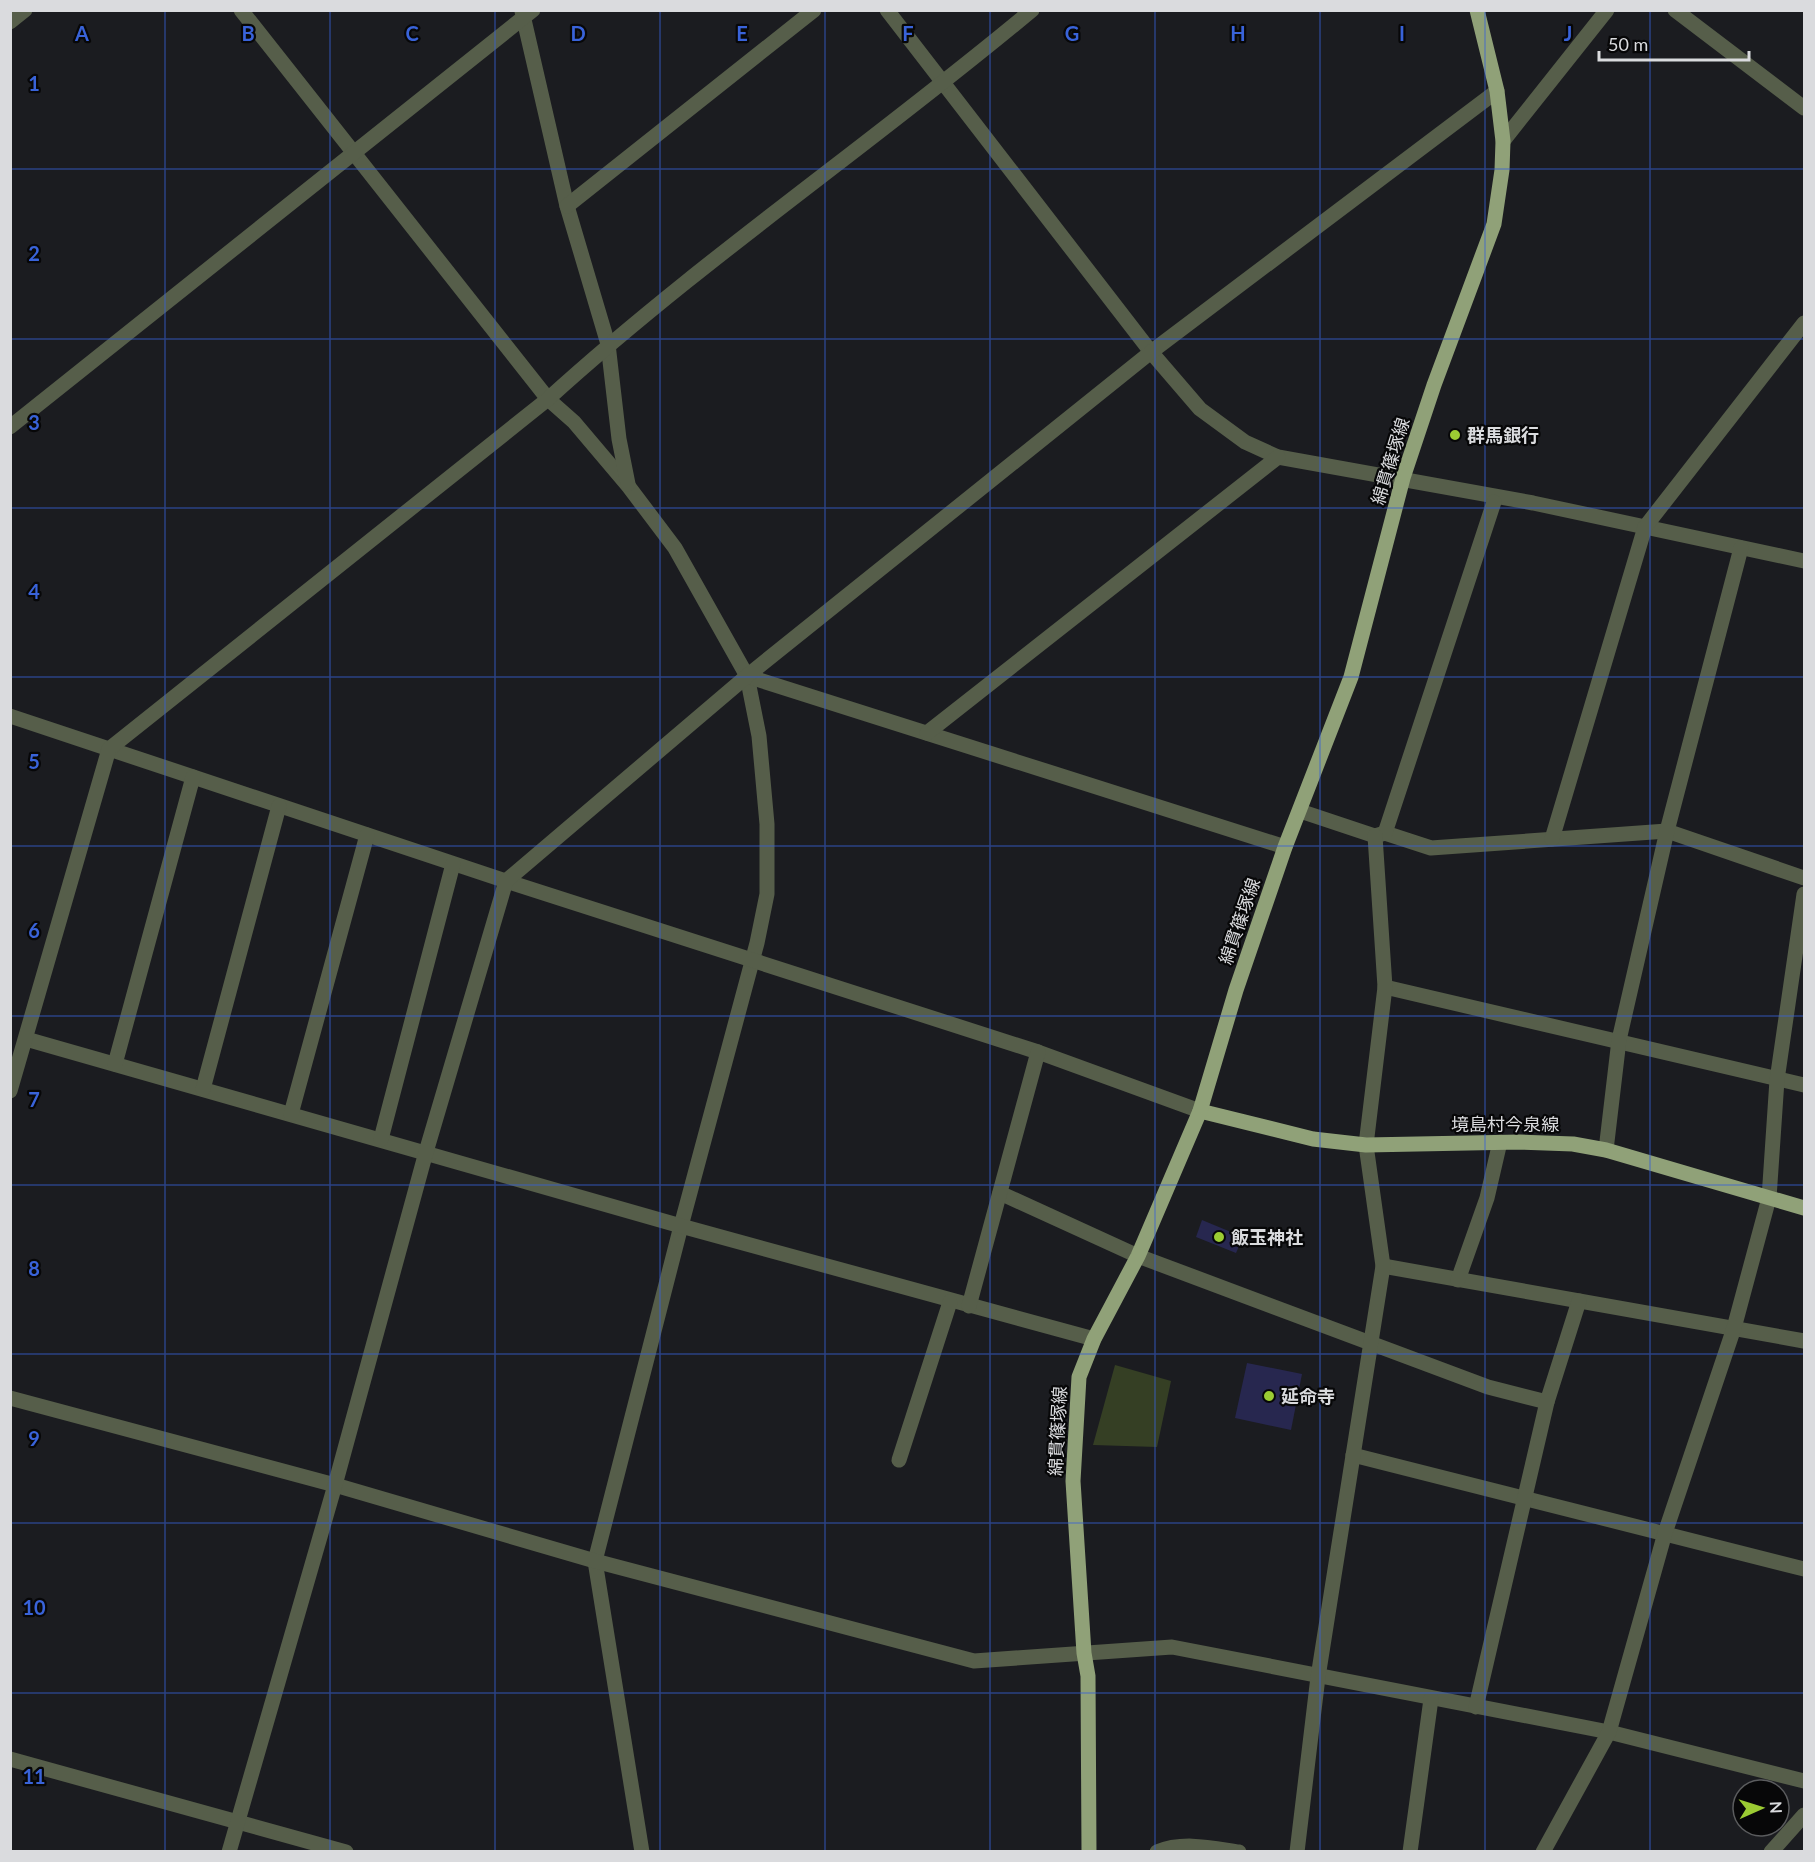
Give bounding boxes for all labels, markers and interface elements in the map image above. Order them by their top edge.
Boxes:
text: A [74,21,89,45]
text: B [241,21,255,45]
text: C [405,21,419,45]
text: D [570,21,586,45]
text: E [736,21,748,45]
text: F [902,21,914,45]
text: G [1065,21,1079,45]
text: H [1230,21,1246,45]
text: I [1399,21,1405,45]
text: J [1564,21,1572,45]
scale bar [1599,24,1749,62]
text: 50 m [1608,33,1648,55]
text: 1 [28,71,40,95]
text: 2 [28,241,40,265]
text: 3 [28,410,40,434]
street label: 綿貫篠塚線 [1366,415,1414,507]
place label: 群馬銀行 [1467,424,1539,446]
marker: 群馬銀行 [1448,428,1462,442]
text: 4 [28,579,40,603]
text: 5 [28,749,40,773]
street label: 綿貫篠塚線 [1214,875,1264,967]
text: 6 [28,918,40,942]
text: 7 [28,1087,40,1111]
street label: 境島村今泉線 [1451,1113,1559,1135]
place label: 飯玉神社 [1231,1226,1303,1248]
marker: 飯玉神社 [1212,1230,1226,1244]
text: 8 [28,1256,40,1280]
street label: 綿貫篠塚線 [1044,1385,1070,1477]
place label: 延命寺 [1281,1385,1335,1407]
marker: 延命寺 [1262,1389,1276,1403]
text: 9 [28,1426,40,1450]
text: 10 [22,1595,46,1619]
text: 11 [22,1764,46,1788]
north arrow [1731,1778,1791,1838]
text: N [1767,1801,1786,1814]

